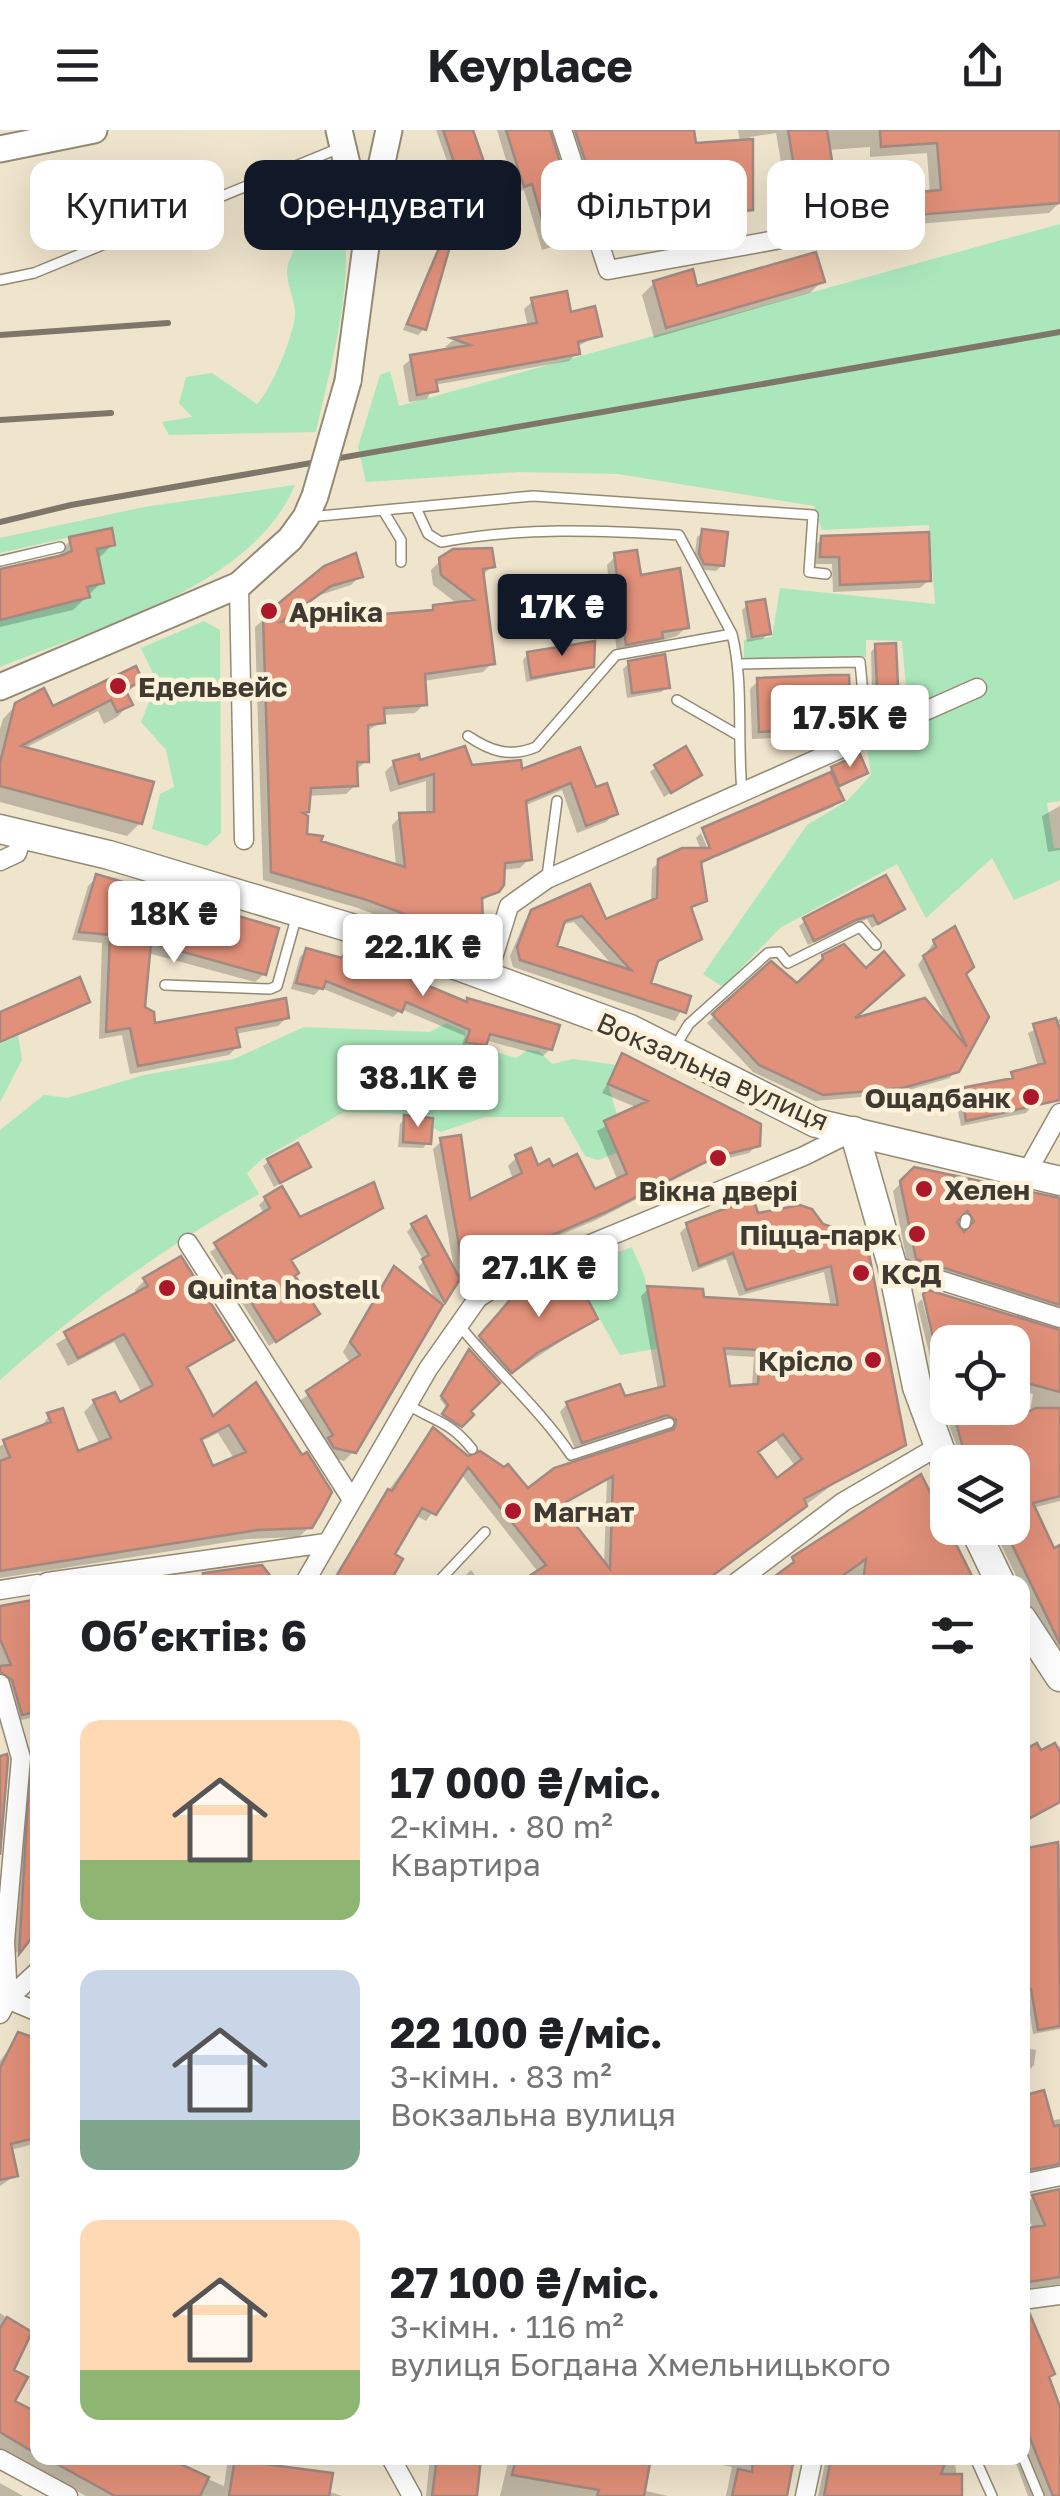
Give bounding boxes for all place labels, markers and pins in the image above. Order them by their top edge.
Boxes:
pin: 17K ₴ [492,574,632,659]
place label: Арніка [289,595,383,628]
marker: Арніка [258,600,280,622]
place label: Едельвейс [138,670,287,703]
marker: Едельвейс [107,675,129,697]
pin: 17.5K ₴ [758,685,942,770]
pin: 18K ₴ [104,881,244,966]
pin: 22.1K ₴ [331,914,515,999]
pin: 38.1K ₴ [326,1045,510,1130]
place label: Ощадбанк [864,1081,1011,1114]
marker: Ощадбанк [1020,1086,1042,1108]
marker: Вікна двері [707,1147,729,1169]
place label: Хелен [944,1173,1030,1206]
place label: Вікна двері [638,1174,798,1207]
marker: Хелен [913,1178,935,1200]
place label: Піцца-парк [739,1218,897,1251]
marker: Піцца-парк [906,1223,928,1245]
pin: 27.1K ₴ [447,1235,631,1320]
place label: КСД [881,1257,941,1290]
marker: КСД [850,1262,872,1284]
place label: Quinta hostell [187,1272,380,1305]
marker: Quinta hostell [156,1277,178,1299]
place label: Крісло [758,1344,853,1377]
marker: Крісло [862,1349,884,1371]
place label: Магнат [533,1495,635,1528]
marker: Магнат [502,1500,524,1522]

